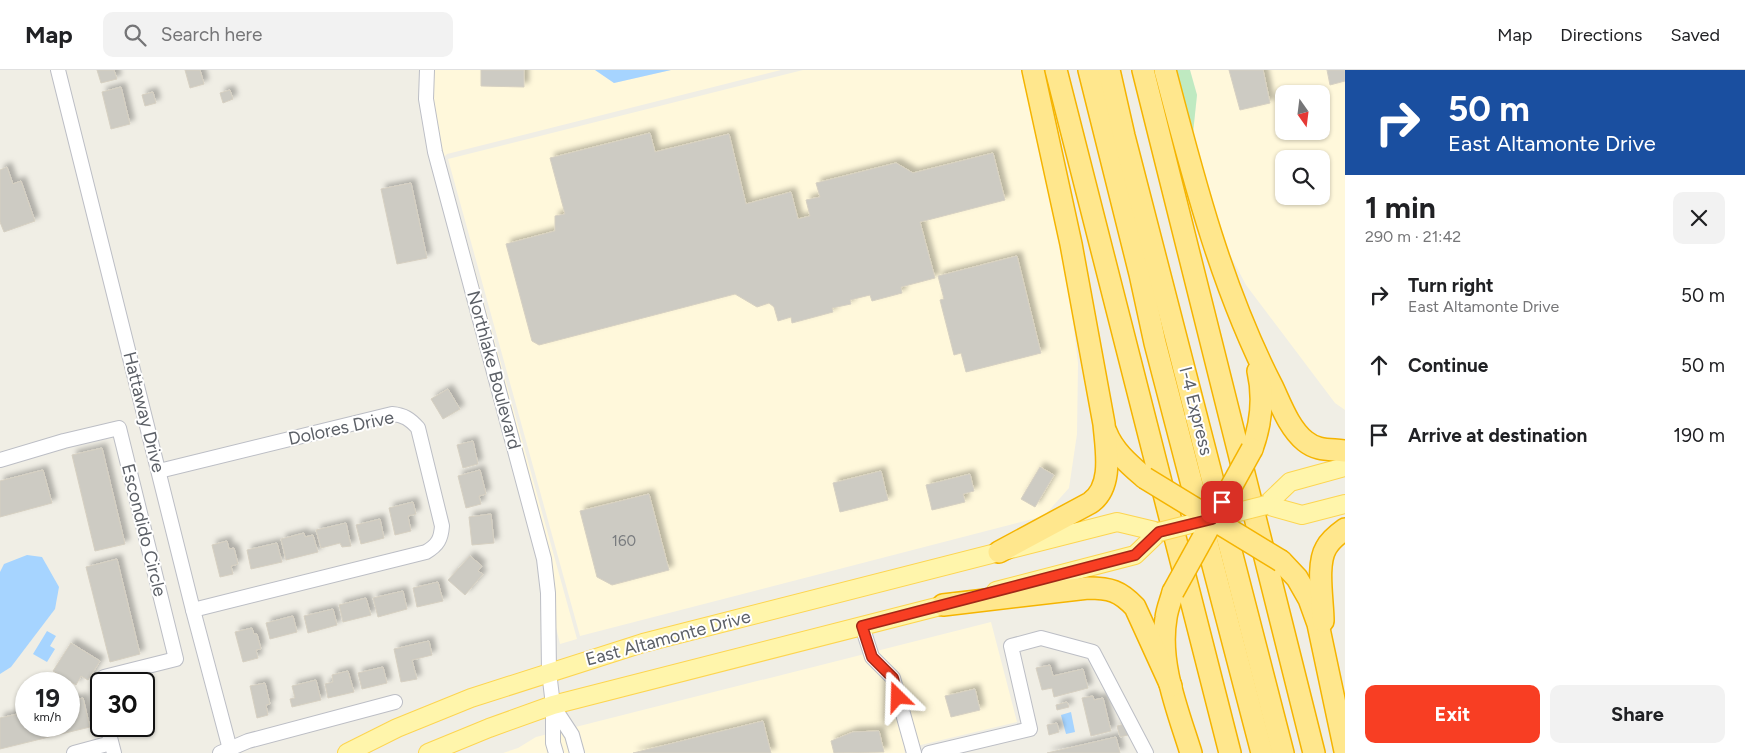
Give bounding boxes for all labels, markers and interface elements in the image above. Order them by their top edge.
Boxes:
search box [103,12,453,57]
text: Map [25,20,73,49]
icon: search [121,21,149,49]
text: Search here [161,23,262,46]
text: Map [1497,24,1532,46]
text: Directions [1560,24,1642,46]
text: Saved [1670,24,1720,46]
north arrow [1275,85,1330,140]
map controls [1275,85,1330,205]
text: 50 m [1448,88,1530,130]
icon: right [1365,90,1430,155]
text: East Altamonte Drive [1448,130,1656,157]
button: search [1275,150,1330,205]
text: 1 min [1365,189,1436,226]
button: close [1673,192,1725,244]
text: 290 m · 21:42 [1365,227,1461,246]
text: Turn right [1408,274,1494,297]
icon: right [1365,281,1393,309]
text: 50 m [1681,284,1725,307]
street label: Northlake Boulevard [462,288,526,452]
text: East Altamonte Drive [1408,297,1559,316]
street label: Hattaway Drive [118,349,170,475]
icon: ahead [1365,351,1393,379]
text: Continue [1408,354,1488,377]
text: 50 m [1681,354,1725,377]
street label: I-4 Express [1174,364,1218,458]
street label: Dolores Drive [286,406,396,450]
icon: arrive [1365,421,1393,449]
text: Arrive at destination [1408,424,1587,447]
text: 190 m [1673,424,1725,447]
street label: Escondido Circle [117,461,171,599]
pin [1201,481,1243,523]
icon: arrive [1208,488,1236,516]
house number: 160 [612,532,636,550]
street label: East Altamonte Drive [583,605,753,671]
position arrow [871,670,923,722]
speed limit sign: 30 [90,672,155,737]
text: 19 [35,683,60,713]
button: Exit [1365,685,1540,743]
button: Share [1550,685,1725,743]
text: km/h [34,710,61,724]

